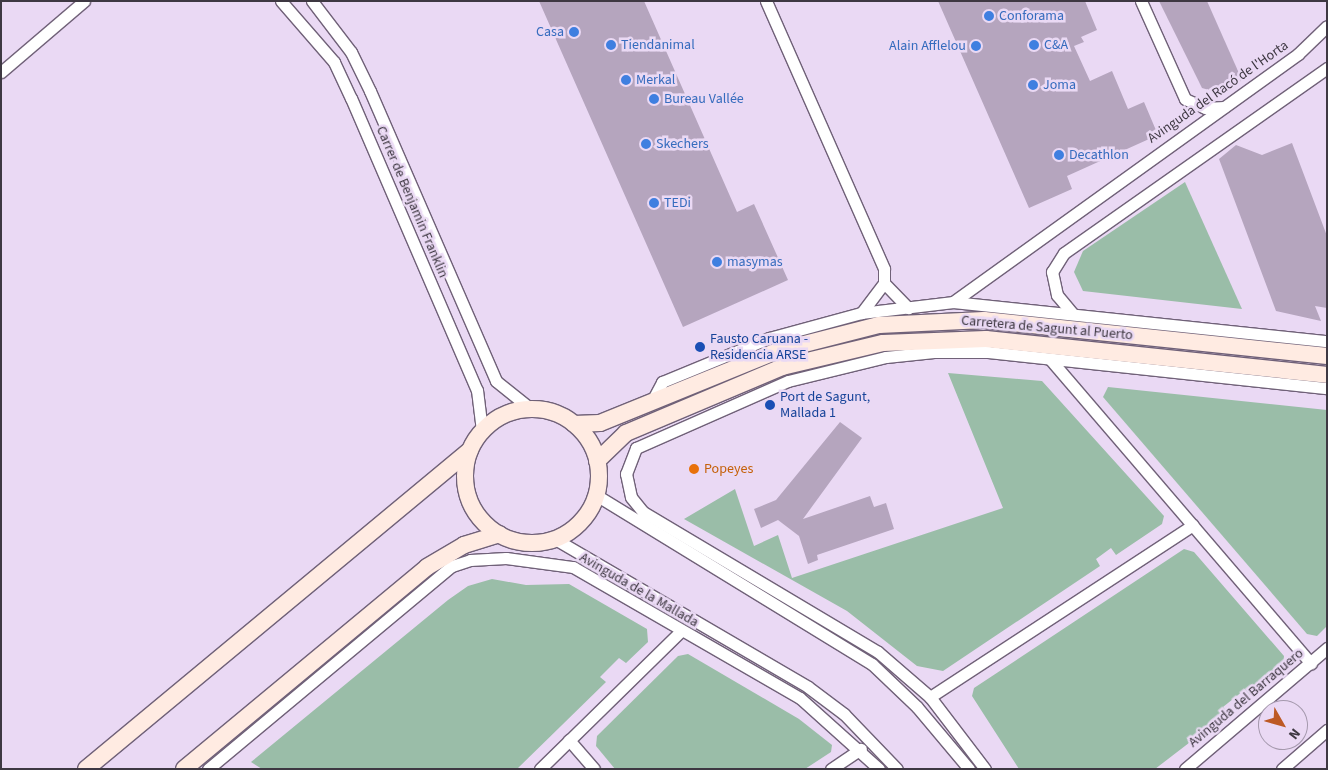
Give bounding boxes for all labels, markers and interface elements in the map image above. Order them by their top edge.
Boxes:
place label: Conforama [999,8,1064,24]
marker: Conforama [983,10,995,22]
place label: Casa [536,24,564,40]
marker: Casa [568,26,580,38]
place label: Tiendanimal [621,37,695,53]
place label: C&A [1044,37,1068,53]
street label: Avinguda del Racó de l'Horta [1145,37,1291,147]
place label: Alain Afflelou [889,38,966,54]
marker: Tiendanimal [605,39,617,51]
marker: C&A [1028,39,1040,51]
marker: Alain Afflelou [970,40,982,52]
place label: Merkal [636,72,675,88]
marker: Merkal [620,74,632,86]
place label: Joma [1043,77,1076,93]
marker: Joma [1027,79,1039,91]
place label: Bureau Vallée [664,91,744,107]
marker: Bureau Vallée [648,93,660,105]
street label: Carrer de Benjamin Franklin [372,124,452,280]
place label: Skechers [656,136,709,152]
marker: Skechers [640,138,652,150]
place label: Decathlon [1069,147,1129,163]
marker: Decathlon [1053,149,1065,161]
place label: TEDi [664,195,691,211]
marker: TEDi [648,197,660,209]
place label: masymas [727,254,783,270]
marker: masymas [711,256,723,268]
street label: Carretera de Sagunt al Puerto [961,312,1133,344]
place label: Fausto Caruana - Residencia ARSE [710,331,808,364]
marker: Fausto Caruana - Residencia ARSE [694,341,706,353]
place label: Port de Sagunt, Mallada 1 [780,389,870,422]
marker: Port de Sagunt, Mallada 1 [764,399,776,411]
place label: Popeyes [704,461,753,477]
marker: Popeyes [688,463,700,475]
street label: Avinguda de la Mallada [577,549,701,631]
street label: Avinguda del Barraquero [1185,645,1307,751]
north arrow [1258,700,1308,750]
text: N [1283,724,1305,743]

